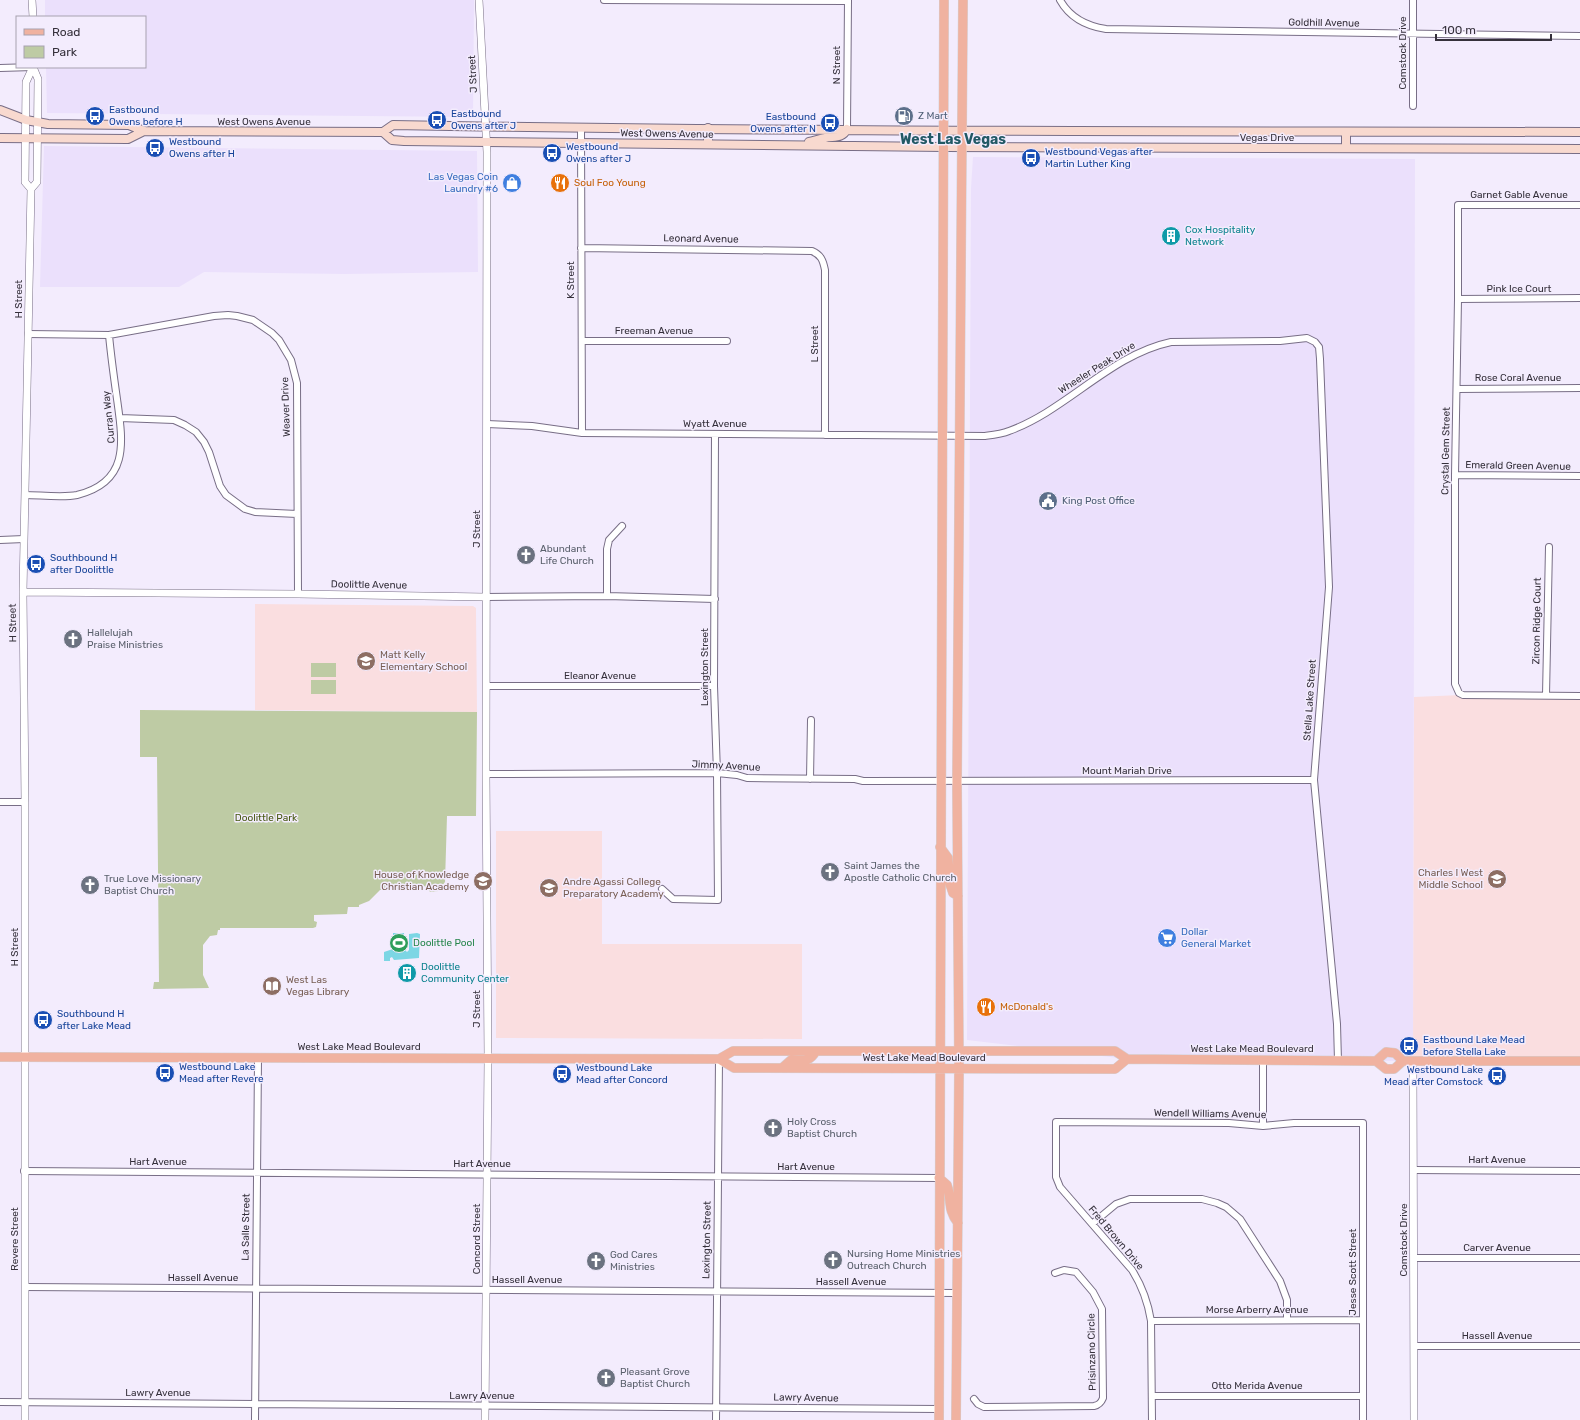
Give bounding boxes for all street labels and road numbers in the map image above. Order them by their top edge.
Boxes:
street label: Goldhill Avenue [1288,16,1360,30]
street label: Comstock Drive [1397,16,1409,90]
street label: N Street [831,46,843,84]
street label: J Street [466,55,480,93]
street label: West Owens Avenue [217,116,311,128]
street label: West Owens Avenue [620,127,714,141]
street label: Vegas Drive [1240,132,1295,144]
street label: Garnet Gable Avenue [1470,189,1568,201]
street label: Leonard Avenue [663,232,739,246]
street label: K Street [565,261,577,299]
street label: H Street [13,280,25,318]
street label: Pink Ice Court [1487,283,1552,295]
street label: Freeman Avenue [615,325,694,337]
street label: L Street [809,326,821,362]
street label: Wheeler Peak Drive [1056,339,1138,397]
street label: Rose Coral Avenue [1475,372,1562,384]
street label: Weaver Drive [279,376,293,437]
street label: Curran Way [100,390,118,444]
street label: Crystal Gem Street [1439,407,1453,495]
street label: Wyatt Avenue [683,418,747,430]
street label: Emerald Green Avenue [1465,459,1571,473]
street label: J Street [471,510,483,548]
street label: Zircon Ridge Court [1530,577,1544,665]
street label: Doolittle Avenue [331,578,408,592]
street label: H Street [7,604,19,642]
street label: Lexington Street [699,628,711,706]
street label: Stella Lake Street [1301,659,1319,741]
street label: Eleanor Avenue [564,670,636,682]
street label: Jimmy Avenue [691,758,761,774]
street label: Mount Mariah Drive [1082,765,1172,777]
street label: H Street [9,928,21,966]
street label: J Street [471,990,483,1028]
street label: West Lake Mead Boulevard [297,1041,421,1053]
street label: West Lake Mead Boulevard [1190,1043,1314,1055]
street label: West Lake Mead Boulevard [862,1052,986,1064]
street label: Wendell Williams Avenue [1154,1107,1267,1121]
street label: Hart Avenue [1468,1154,1526,1166]
street label: Hart Avenue [129,1156,187,1168]
street label: Hart Avenue [453,1158,511,1170]
street label: Hart Avenue [777,1161,835,1173]
street label: La Salle Street [239,1193,253,1261]
street label: Lexington Street [700,1201,714,1279]
street label: Comstock Drive [1398,1203,1410,1277]
street label: Concord Street [471,1204,483,1274]
street label: Fred Brown Drive [1086,1204,1147,1273]
street label: Revere Street [9,1207,21,1271]
street label: Jesse Scott Street [1347,1229,1359,1315]
street label: Carver Avenue [1463,1242,1531,1254]
street label: Hassell Avenue [168,1272,239,1284]
street label: Hassell Avenue [492,1274,563,1286]
street label: Hassell Avenue [816,1276,887,1288]
street label: Morse Arberry Avenue [1206,1304,1309,1316]
street label: Prisinzano Circle [1085,1313,1099,1391]
street label: Hassell Avenue [1462,1330,1533,1342]
street label: Otto Merida Avenue [1211,1380,1303,1392]
street label: Lawry Avenue [125,1387,191,1399]
street label: Lawry Avenue [449,1390,515,1402]
street label: Lawry Avenue [773,1391,839,1405]

